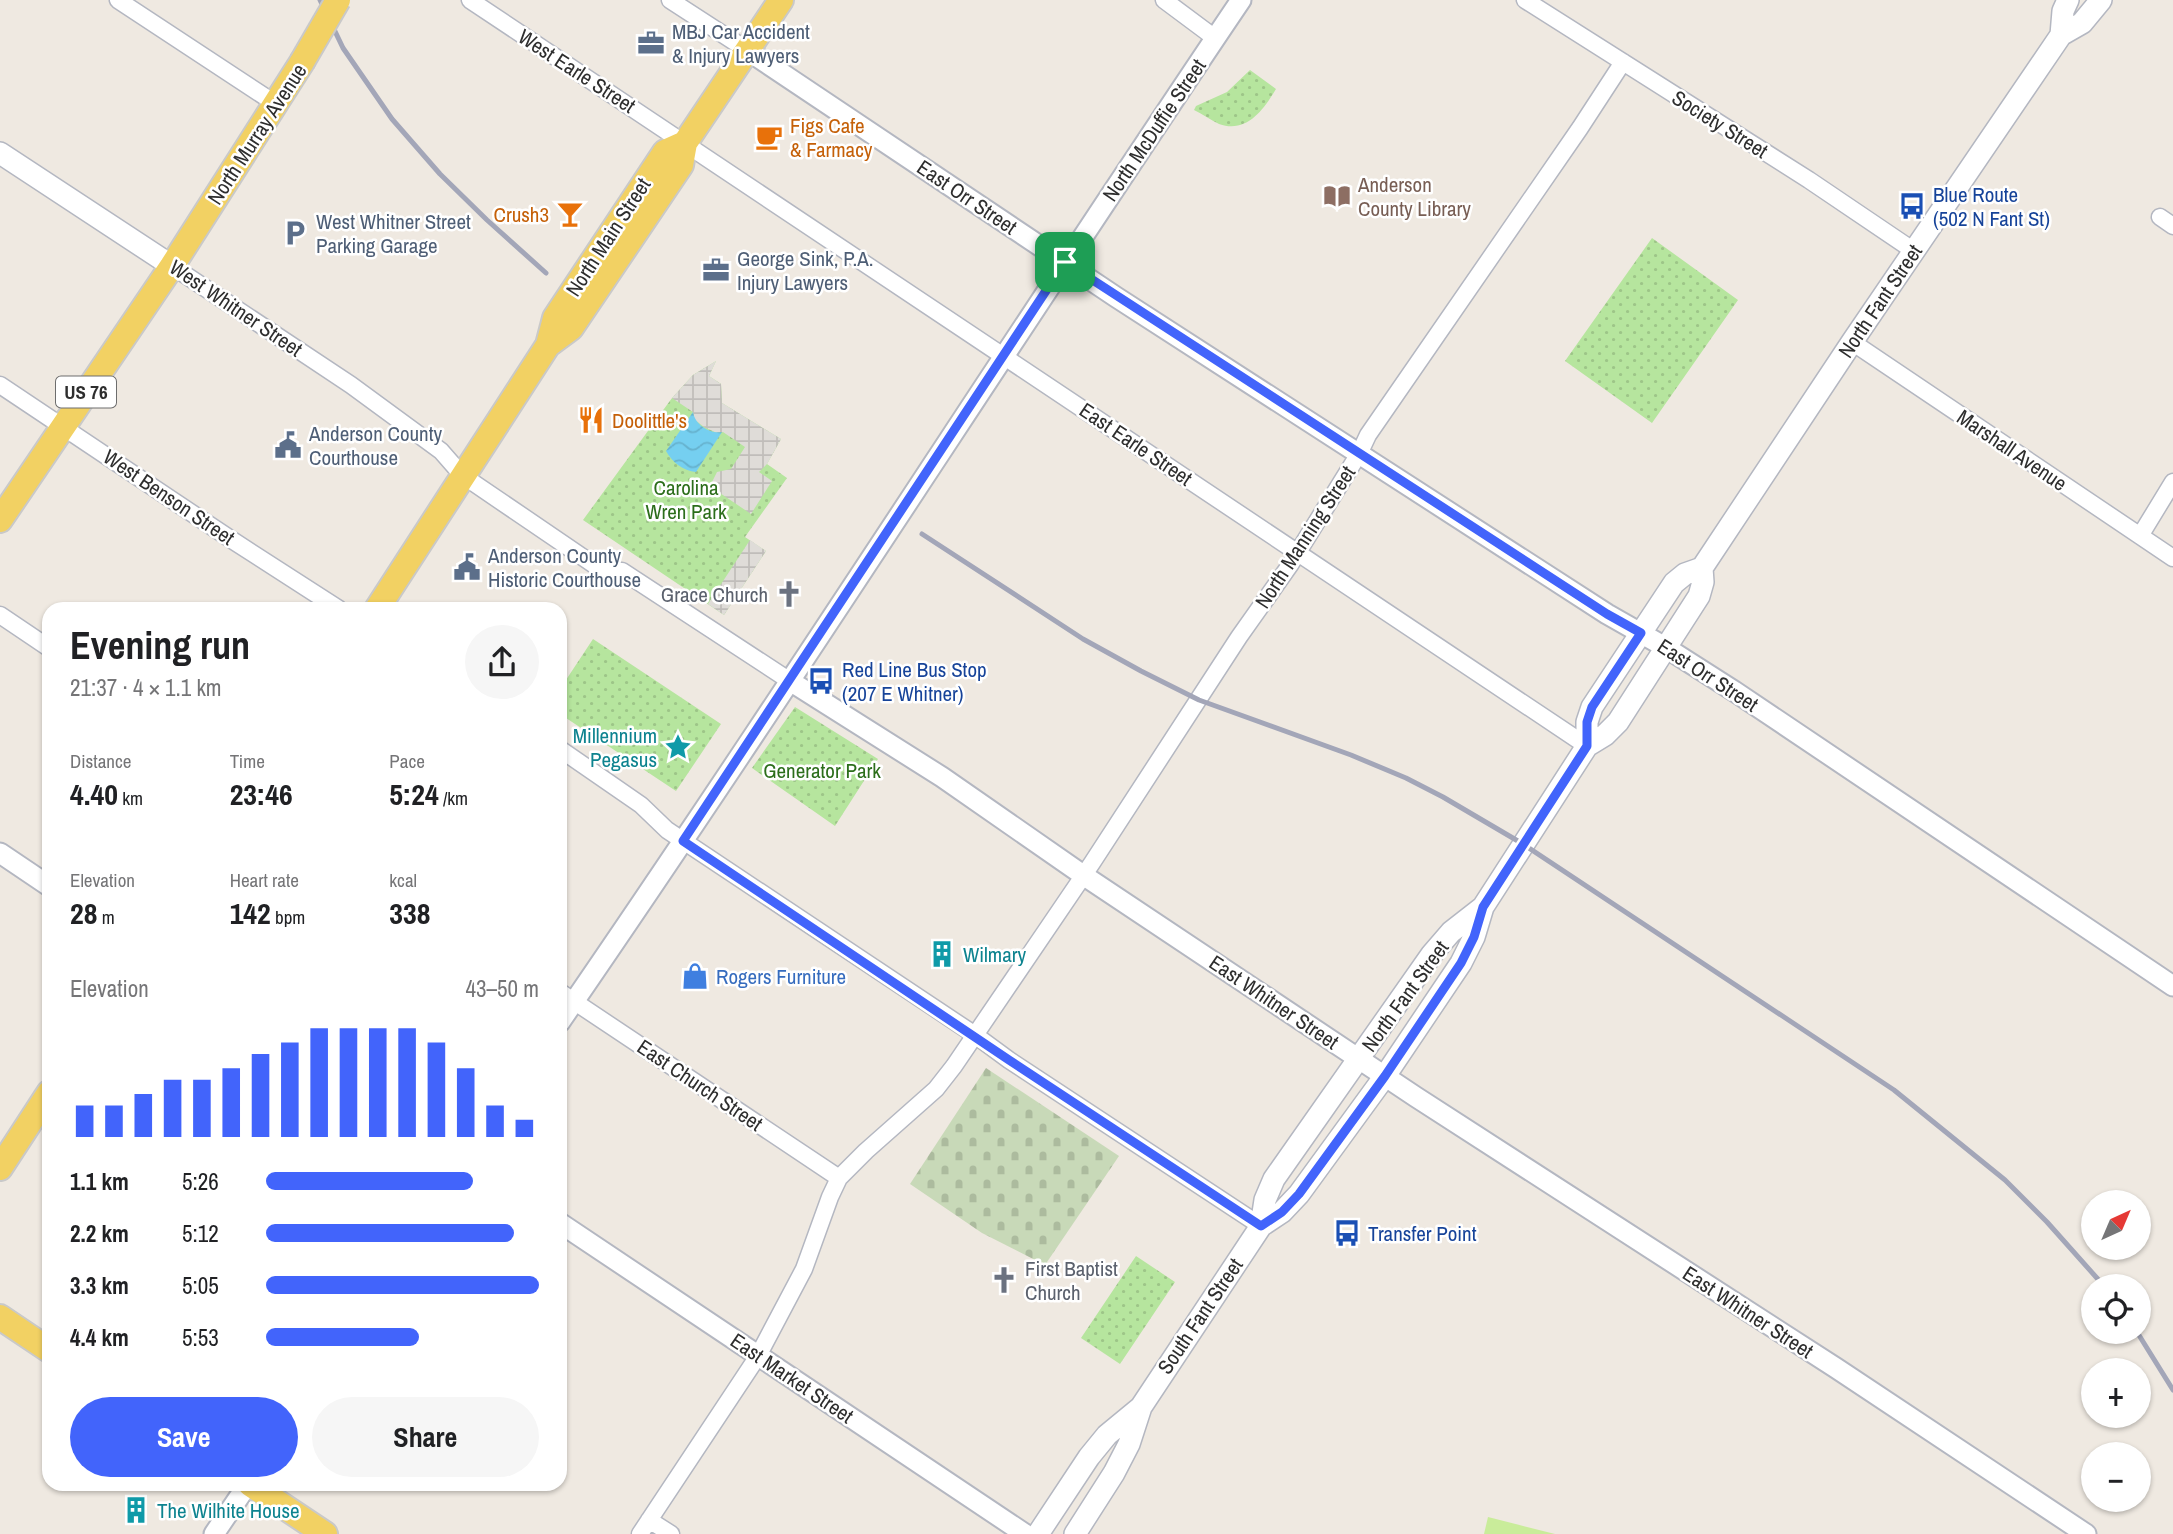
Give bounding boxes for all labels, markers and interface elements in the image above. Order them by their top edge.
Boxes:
place label: MBJ Car Accident & Injury Lawyers [672,17,810,70]
street label: West Earle Street [513,22,642,120]
office icon: MBJ Car Accident & Injury Lawyers [636,28,666,58]
street label: North McDuffie Street [1095,53,1213,207]
street label: North Murray Avenue [201,58,313,210]
street label: Society Street [1666,83,1774,165]
place label: Figs Cafe & Farmacy [790,111,873,164]
cafe icon: Figs Cafe & Farmacy [754,122,784,152]
street label: East Orr Street [911,153,1023,241]
place label: Anderson County Library [1357,170,1471,223]
street label: North Main Street [559,172,657,302]
place label: Blue Route (502 N Fant St) [1933,180,2050,233]
library icon: Anderson County Library [1322,181,1352,211]
bus stop icon: Blue Route (502 N Fant St) [1897,191,1927,221]
bar icon: Crush3 [555,199,585,229]
place label: Crush3 [493,200,549,229]
place label: West Whitner Street Parking Garage [316,207,471,260]
parking icon: West Whitner Street Parking Garage [280,218,310,248]
pin [1035,232,1095,292]
street label: North Fant Street [1831,238,1929,364]
icon: arrive [1046,243,1084,281]
place label: George Sink, P.A. Injury Lawyers [737,244,874,297]
street label: West Whitner Street [164,253,308,363]
office icon: George Sink, P.A. Injury Lawyers [701,255,731,285]
road number: US 76 [56,376,116,408]
street label: East Earle Street [1074,396,1198,493]
street label: Marshall Avenue [1951,402,2073,498]
restaurant icon: Doolittle's [576,405,606,435]
place label: Doolittle's [612,406,687,435]
place label: Anderson County Courthouse [308,419,442,472]
public building icon: Anderson County Courthouse [273,430,303,460]
street label: West Benson Street [98,442,241,552]
street label: North Manning Street [1248,460,1362,614]
park label: Carolina Wren Park [645,473,727,526]
place label: Anderson County Historic Courthouse [487,541,641,594]
public building icon: Anderson County Historic Courthouse [452,552,482,582]
church icon: Grace Church [774,579,804,609]
place label: Grace Church [661,580,768,609]
text: Evening run [70,620,250,671]
button: share [465,625,539,699]
street label: East Orr Street [1652,632,1764,719]
place label: Red Line Bus Stop (207 E Whitner) [842,655,987,708]
bus stop icon: Red Line Bus Stop (207 E Whitner) [806,666,836,696]
text: 21:37 · 4 × 1.1 km [70,672,222,703]
place label: Millennium Pegasus [573,721,657,774]
place icon: Millennium Pegasus [663,732,693,762]
text: Distance [70,748,131,774]
text: Time [230,748,265,774]
text: Pace [389,748,425,774]
park label: Generator Park [763,756,881,785]
text: 4.40 [70,774,118,814]
text: 23:46 [230,774,293,814]
text: 5:24 [389,774,439,814]
text: km [118,785,143,811]
text: /km [439,785,468,811]
text: Elevation [70,867,135,893]
text: Heart rate [230,867,299,893]
text: kcal [389,867,417,893]
text: 28 [70,893,97,933]
text: 142 [230,893,271,933]
text: 338 [389,893,430,933]
text: m [97,904,115,930]
text: bpm [271,904,305,930]
street label: North Fant Street [1355,934,1455,1058]
building icon: Wilmary [927,939,957,969]
place label: Wilmary [963,940,1027,969]
street label: East Whitner Street [1204,948,1345,1056]
shop icon: Rogers Furniture [680,961,710,991]
place label: Rogers Furniture [716,962,846,991]
text: Elevation [70,973,149,1004]
text: 43–50 m [466,973,539,1004]
street label: East Church Street [632,1032,769,1138]
text: 1.1 km [70,1166,129,1197]
text: 5:26 [182,1166,219,1197]
north arrow [2081,1190,2151,1260]
map controls [2081,1190,2151,1512]
text: 2.2 km [70,1218,129,1249]
text: 5:12 [182,1218,219,1249]
bus stop icon: Transfer Point [1332,1218,1362,1248]
place label: Transfer Point [1368,1219,1477,1248]
street label: South Fant Street [1150,1252,1250,1380]
place label: First Baptist Church [1025,1254,1118,1307]
street label: East Whitner Street [1677,1259,1819,1365]
church icon: First Baptist Church [989,1265,1019,1295]
text: 3.3 km [70,1270,129,1301]
text: 5:05 [182,1270,219,1301]
button: locate [2081,1274,2151,1344]
text: 4.4 km [70,1322,129,1353]
text: 5:53 [182,1322,219,1353]
street label: East Market Street [725,1326,859,1430]
button: + [2081,1358,2151,1428]
button: Save [70,1397,298,1477]
button: Share [312,1397,539,1477]
button: − [2081,1442,2151,1512]
building icon: The Wilhite House [121,1495,151,1525]
place label: The Wilhite House [157,1496,300,1525]

